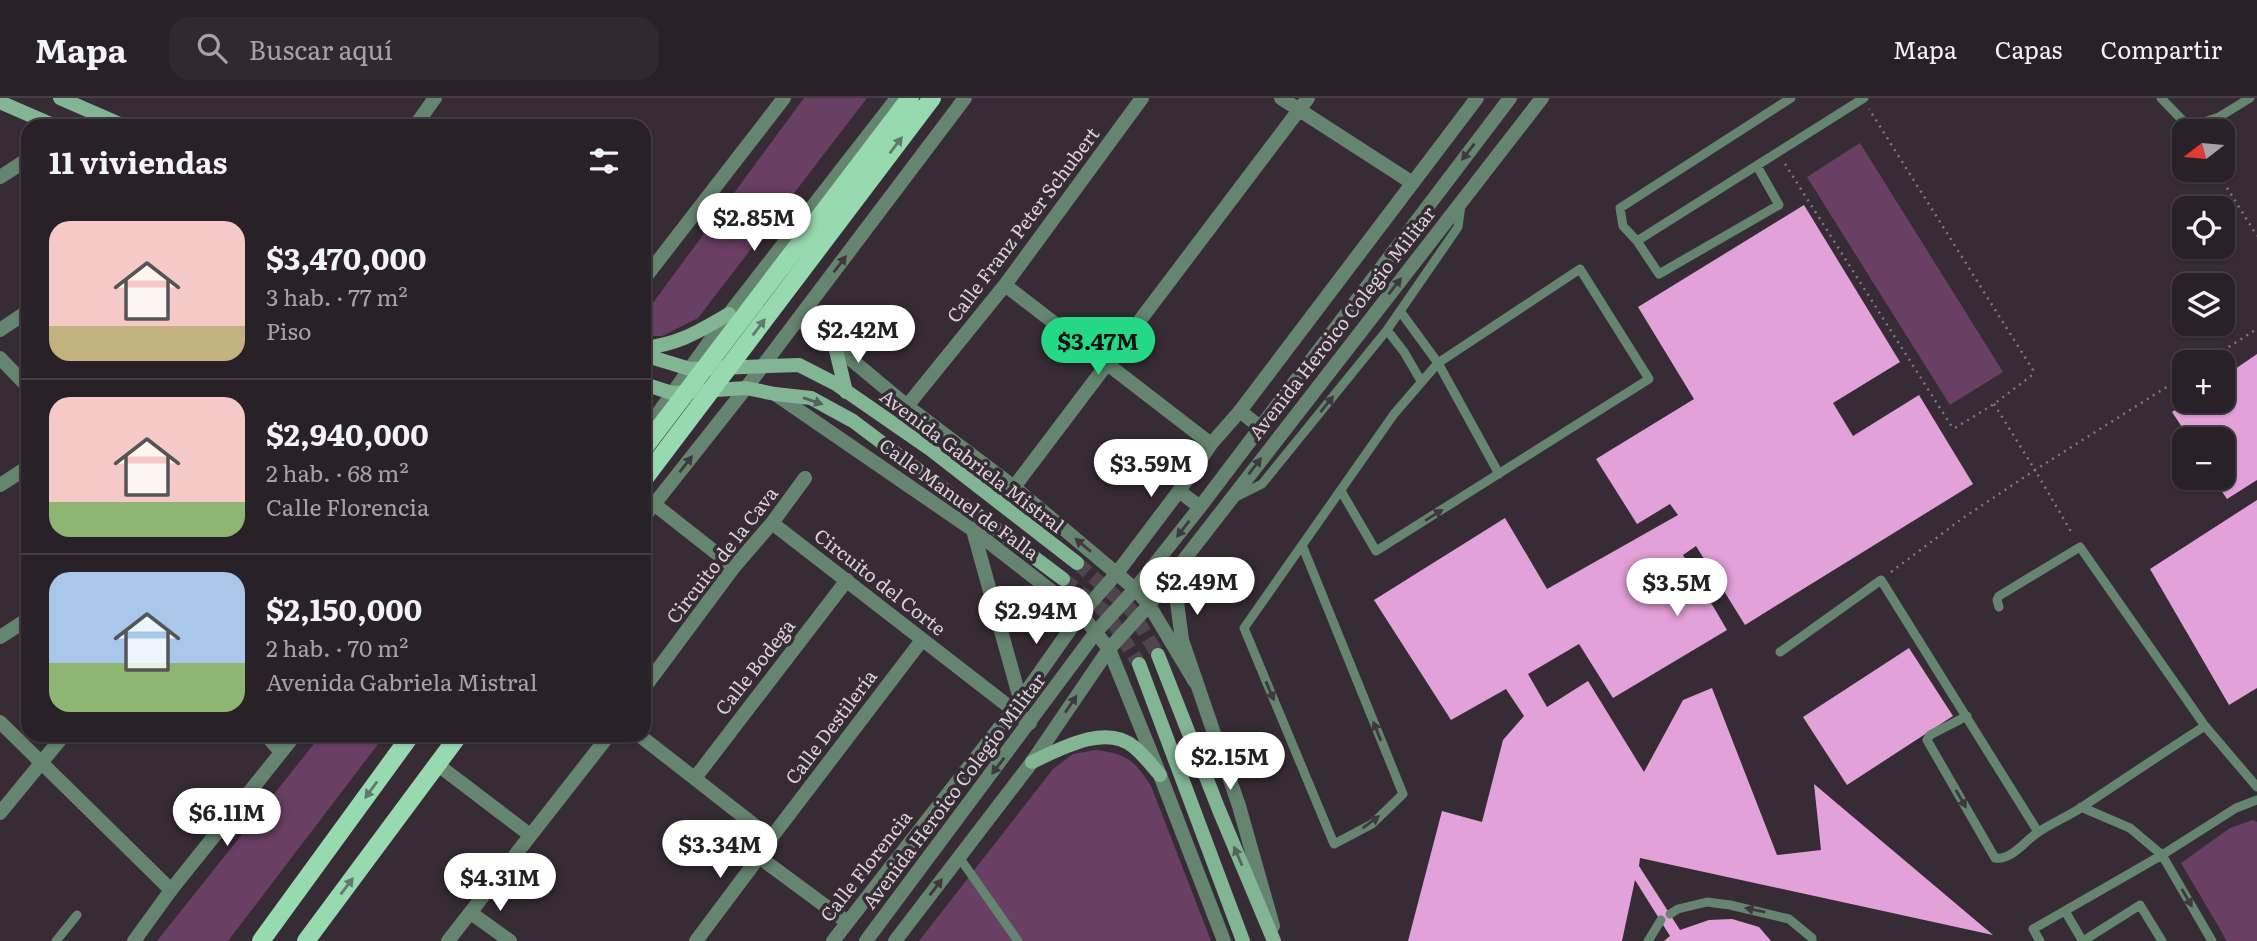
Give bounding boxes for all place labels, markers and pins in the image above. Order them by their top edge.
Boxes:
pin: $2.85M [697,194,811,253]
pin: $2.42M [801,306,915,365]
pin: $3.47M [1041,317,1155,377]
pin: $3.59M [1094,440,1208,499]
pin: $2.49M [1140,558,1254,617]
pin: $3.5M [1628,559,1726,618]
pin: $2.94M [979,587,1093,646]
pin: $2.15M [1173,732,1287,792]
pin: $6.11M [170,788,284,848]
pin: $3.34M [663,820,777,880]
pin: $4.31M [443,854,557,913]

